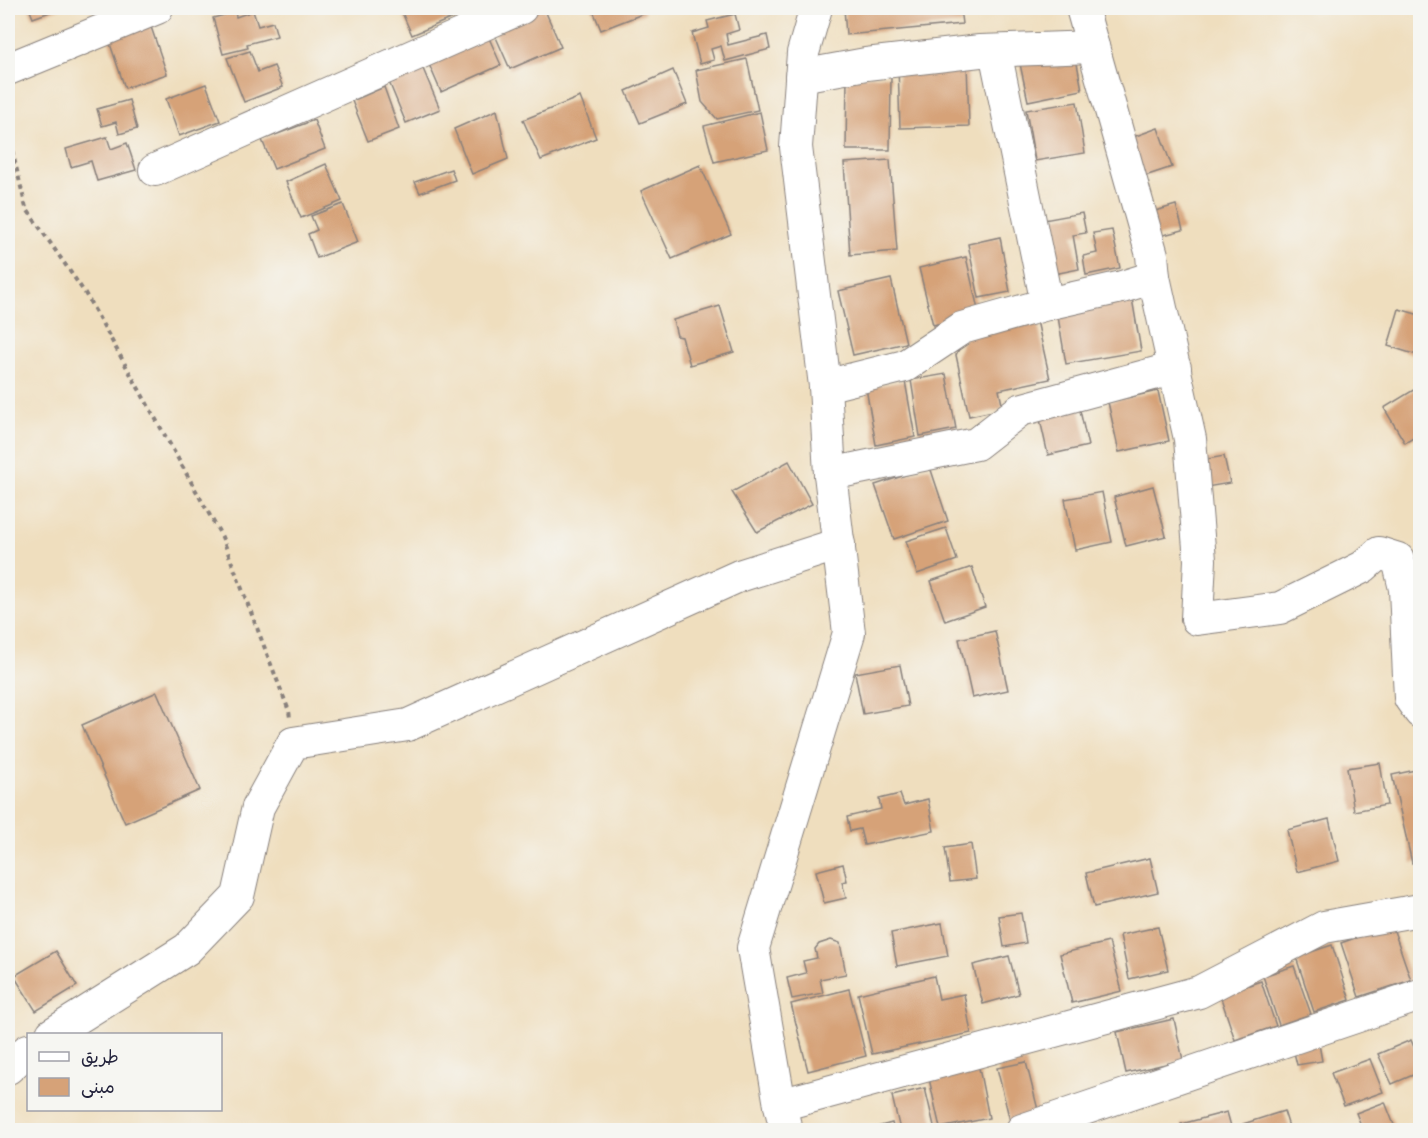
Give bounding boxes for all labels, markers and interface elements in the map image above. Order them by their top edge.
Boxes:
legend [27,1033,222,1111]
text: طريق [81,1047,119,1072]
text: مبنى [81,1077,115,1102]

